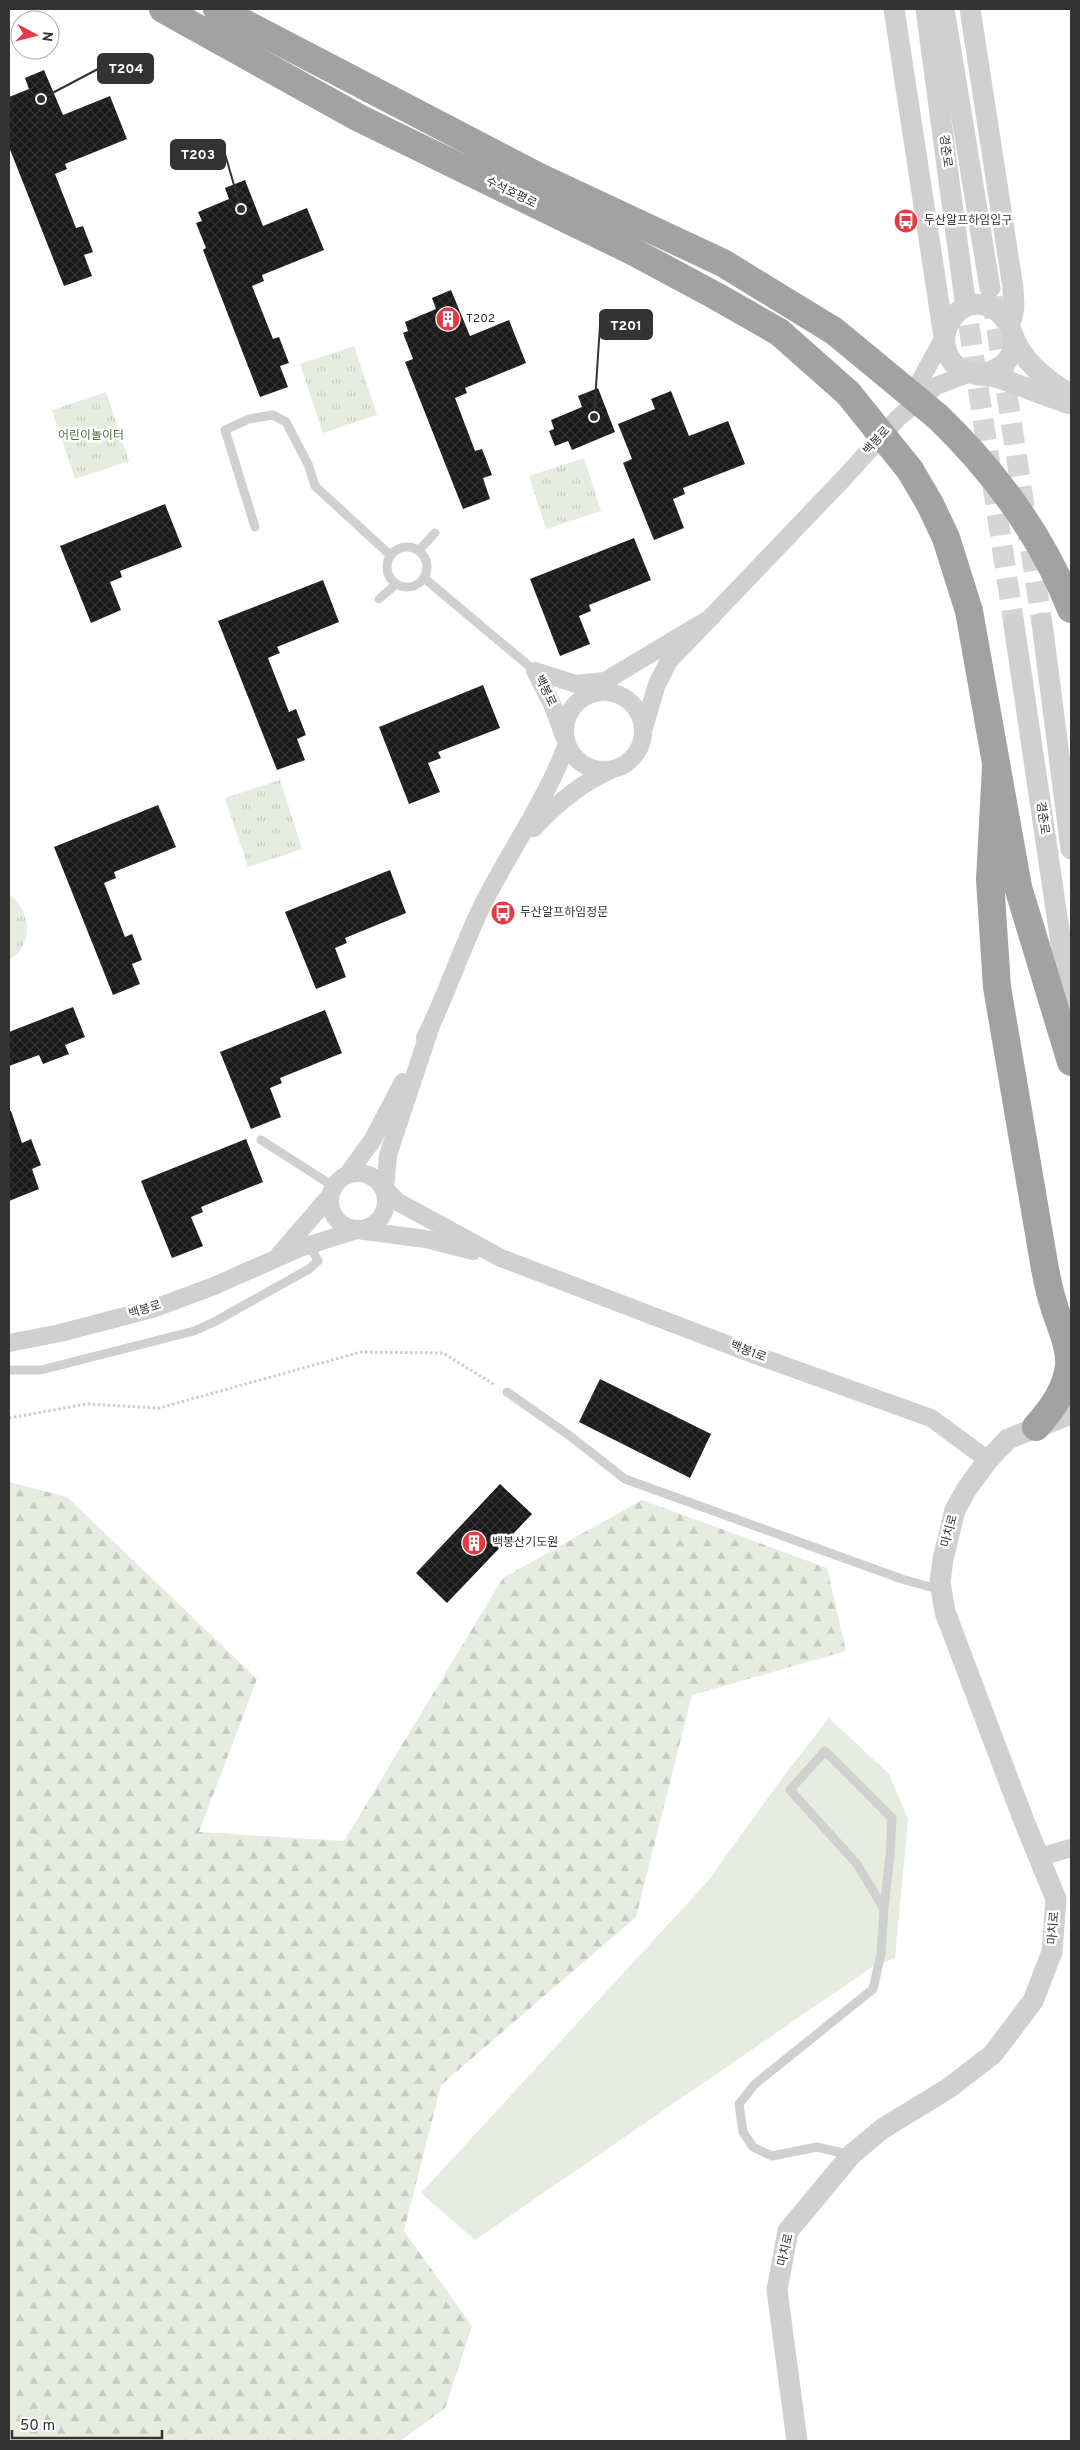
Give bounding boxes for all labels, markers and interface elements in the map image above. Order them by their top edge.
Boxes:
north arrow [10,10,60,60]
text: N [37,30,55,42]
callout: T204 [98,54,153,83]
text: T204 [109,61,143,78]
street label: 경춘로 [935,134,955,168]
callout: T203 [171,140,225,169]
text: T203 [181,147,215,164]
street label: 수석호평로 [483,174,539,212]
bus stop icon: 두산알프하임입구 [893,208,919,234]
place label: 두산알프하임입구 [924,213,1012,229]
building icon: T202 [435,306,461,332]
callout: T201 [600,310,652,339]
place label: T202 [466,311,495,327]
text: T201 [610,318,642,335]
street label: 백봉로 [860,423,894,459]
park label: 어린이놀이터 [58,428,124,444]
street label: 백봉로 [531,673,559,709]
street label: 경춘로 [1032,800,1052,836]
bus stop icon: 두산알프하임정문 [490,900,516,926]
place label: 두산알프하임정문 [520,905,608,921]
street label: 백봉로 [127,1298,163,1322]
street label: 백봉1로 [728,1338,768,1366]
street label: 마치로 [938,1513,962,1549]
building icon: 백봉산기도원 [461,1530,487,1556]
place label: 백봉산기도원 [492,1535,558,1551]
street label: 마치로 [1045,1911,1063,1945]
street label: 마치로 [774,2232,798,2268]
scale bar [12,2408,162,2440]
text: 50 m [20,2417,55,2436]

